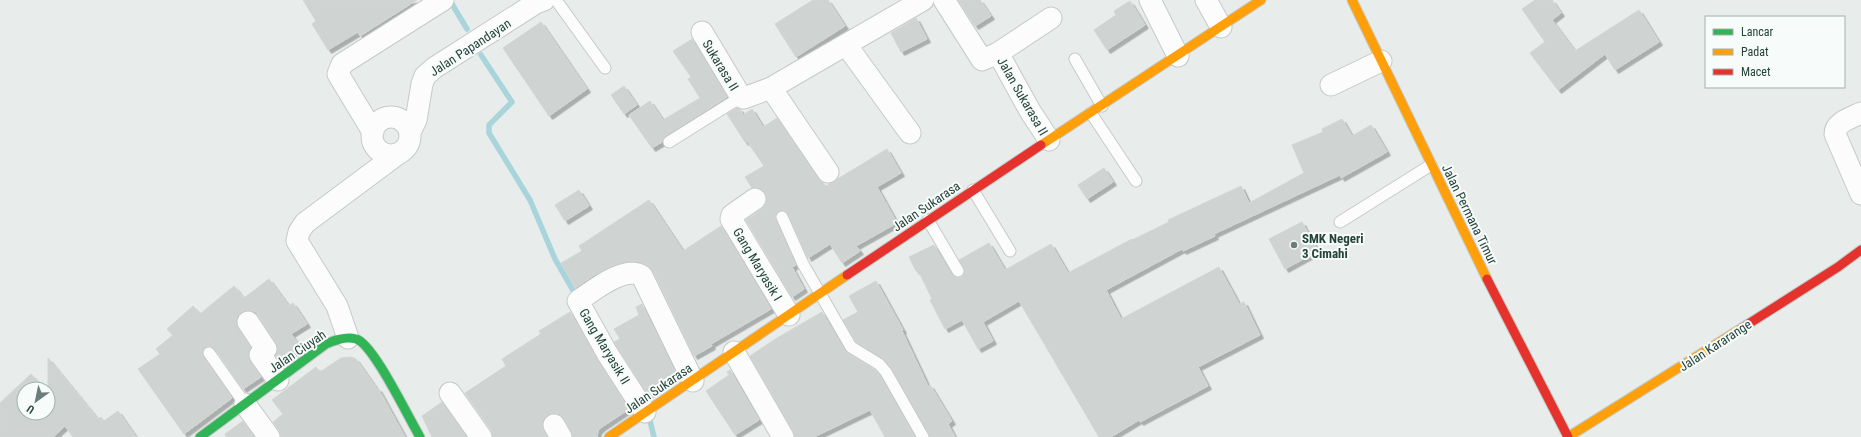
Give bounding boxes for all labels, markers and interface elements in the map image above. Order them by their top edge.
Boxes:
street label: Jalan Papandayan [427,16,514,79]
legend [1705,16,1845,88]
text: Lancar [1741,25,1774,39]
street label: Sukarasa II [700,37,742,93]
text: Padat [1741,45,1769,59]
street label: Jalan Sukarasa II [994,55,1051,138]
text: Macet [1741,65,1771,79]
street label: Jalan Permana Timur [1439,162,1500,267]
street label: Jalan Sukarasa [890,178,963,234]
street label: Gang Maryasik I [730,225,785,303]
place label: SMK Negeri 3 Cimahi [1302,231,1364,261]
marker: SMK Negeri 3 Cimahi [1289,240,1299,250]
street label: Gang Maryasik II [576,306,633,387]
street label: Jalan Kararange [1676,317,1754,374]
street label: Jalan Ciuyah [266,327,329,376]
street label: Jalan Sukarasa [622,360,695,416]
north arrow [16,381,56,421]
text: U [25,402,37,416]

